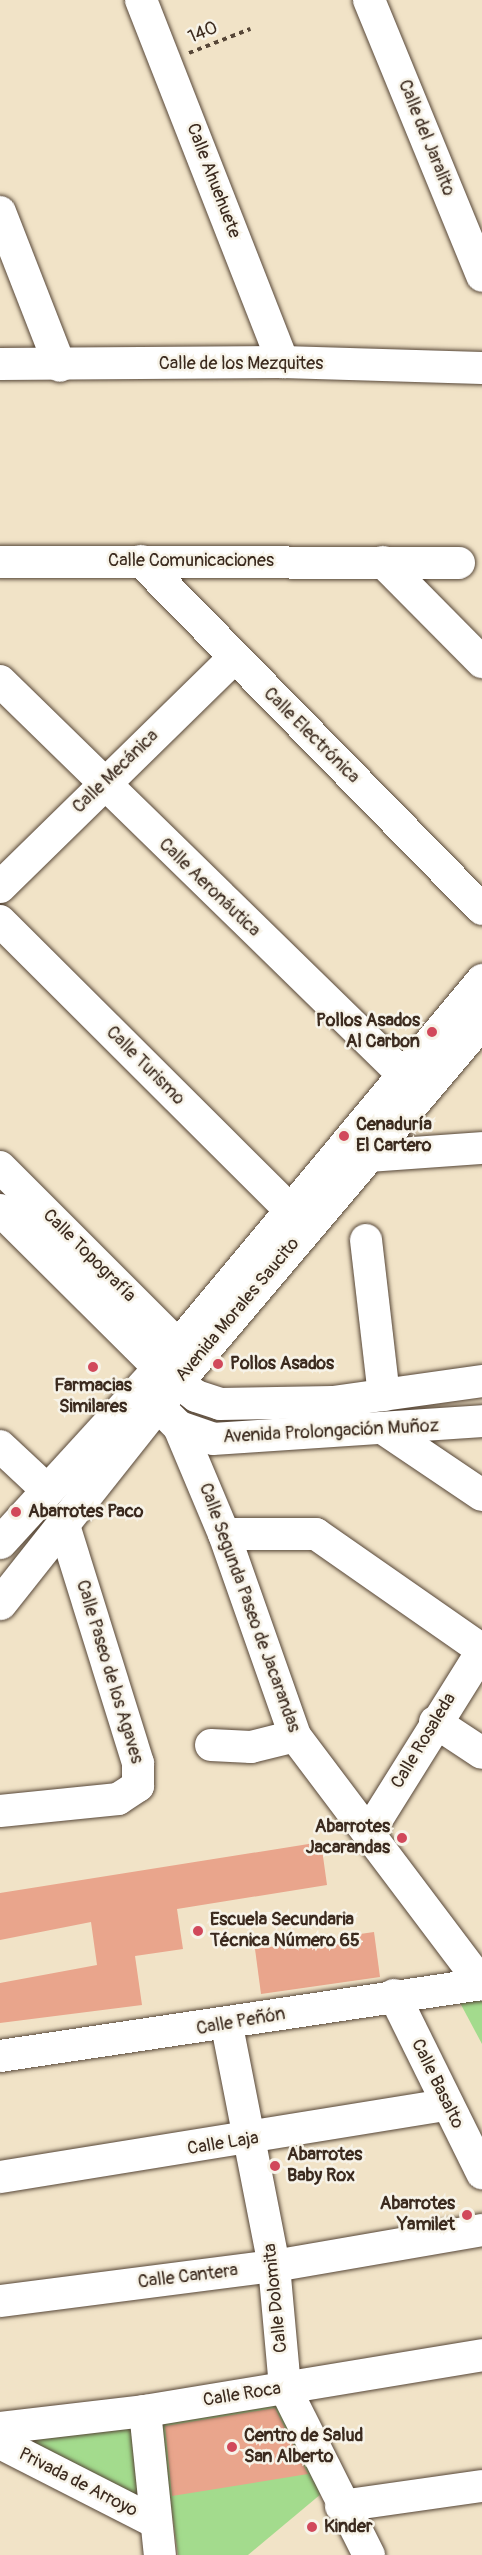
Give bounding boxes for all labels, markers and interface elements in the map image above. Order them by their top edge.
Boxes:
street label: 140 [185,17,221,49]
street label: Calle del Jaralito [393,77,459,199]
street label: Calle Ahuehuete [181,120,245,242]
street label: Calle de los Mezquites [159,353,323,375]
street label: Calle Comunicaciones [108,550,274,572]
street label: Calle Electrónica [258,683,364,789]
street label: Calle Mecánica [69,726,163,818]
street label: Calle Aeronáutica [154,834,264,942]
place label: Pollos Asados Al Carbon [316,1011,420,1054]
street label: Calle Turismo [101,1022,189,1110]
marker: Pollos Asados Al Carbon [425,1025,439,1039]
place label: Cenaduría El Cartero [356,1115,432,1158]
marker: Cenaduría El Cartero [337,1129,351,1143]
street label: Calle Topografía [38,1205,140,1307]
street label: Avenida Morales Saucito [172,1234,304,1386]
place label: Pollos Asados [230,1353,334,1375]
marker: Pollos Asados [211,1357,225,1371]
marker: Farmacias Similares [86,1360,100,1374]
place label: Farmacias Similares [54,1376,132,1418]
street label: Avenida Prolongación Muñoz [223,1416,439,1448]
street label: Calle Segunda Paseo de Jacarandas [194,1480,304,1736]
place label: Abarrotes Paco [28,1501,144,1523]
marker: Abarrotes Paco [9,1505,23,1519]
street label: Calle Paseo de los Agaves [71,1578,147,1766]
street label: Calle Rosaleda [387,1689,461,1793]
place label: Abarrotes Jacarandas [306,1817,390,1860]
marker: Abarrotes Jacarandas [395,1831,409,1845]
place label: Escuela Secundaria Técnica Número 65 [210,1910,360,1952]
marker: Escuela Secundaria Técnica Número 65 [191,1924,205,1938]
street label: Calle Peñón [195,2004,287,2040]
street label: Calle Basalto [406,2036,468,2132]
street label: Calle Laja [186,2128,260,2160]
place label: Abarrotes Baby Rox [287,2145,362,2188]
marker: Abarrotes Baby Rox [268,2159,282,2173]
place label: Abarrotes Yamilet [380,2194,455,2236]
marker: Abarrotes Yamilet [460,2208,474,2222]
street label: Calle Dolomita [260,2242,292,2354]
street label: Calle Cantera [137,2260,239,2294]
street label: Calle Roca [202,2378,282,2412]
place label: Centro de Salud San Alberto [244,2426,363,2468]
marker: Centro de Salud San Alberto [225,2440,239,2454]
street label: Privada de Arroyo [15,2444,141,2522]
place label: Kinder [324,2516,372,2538]
marker: Kinder [305,2520,319,2534]

